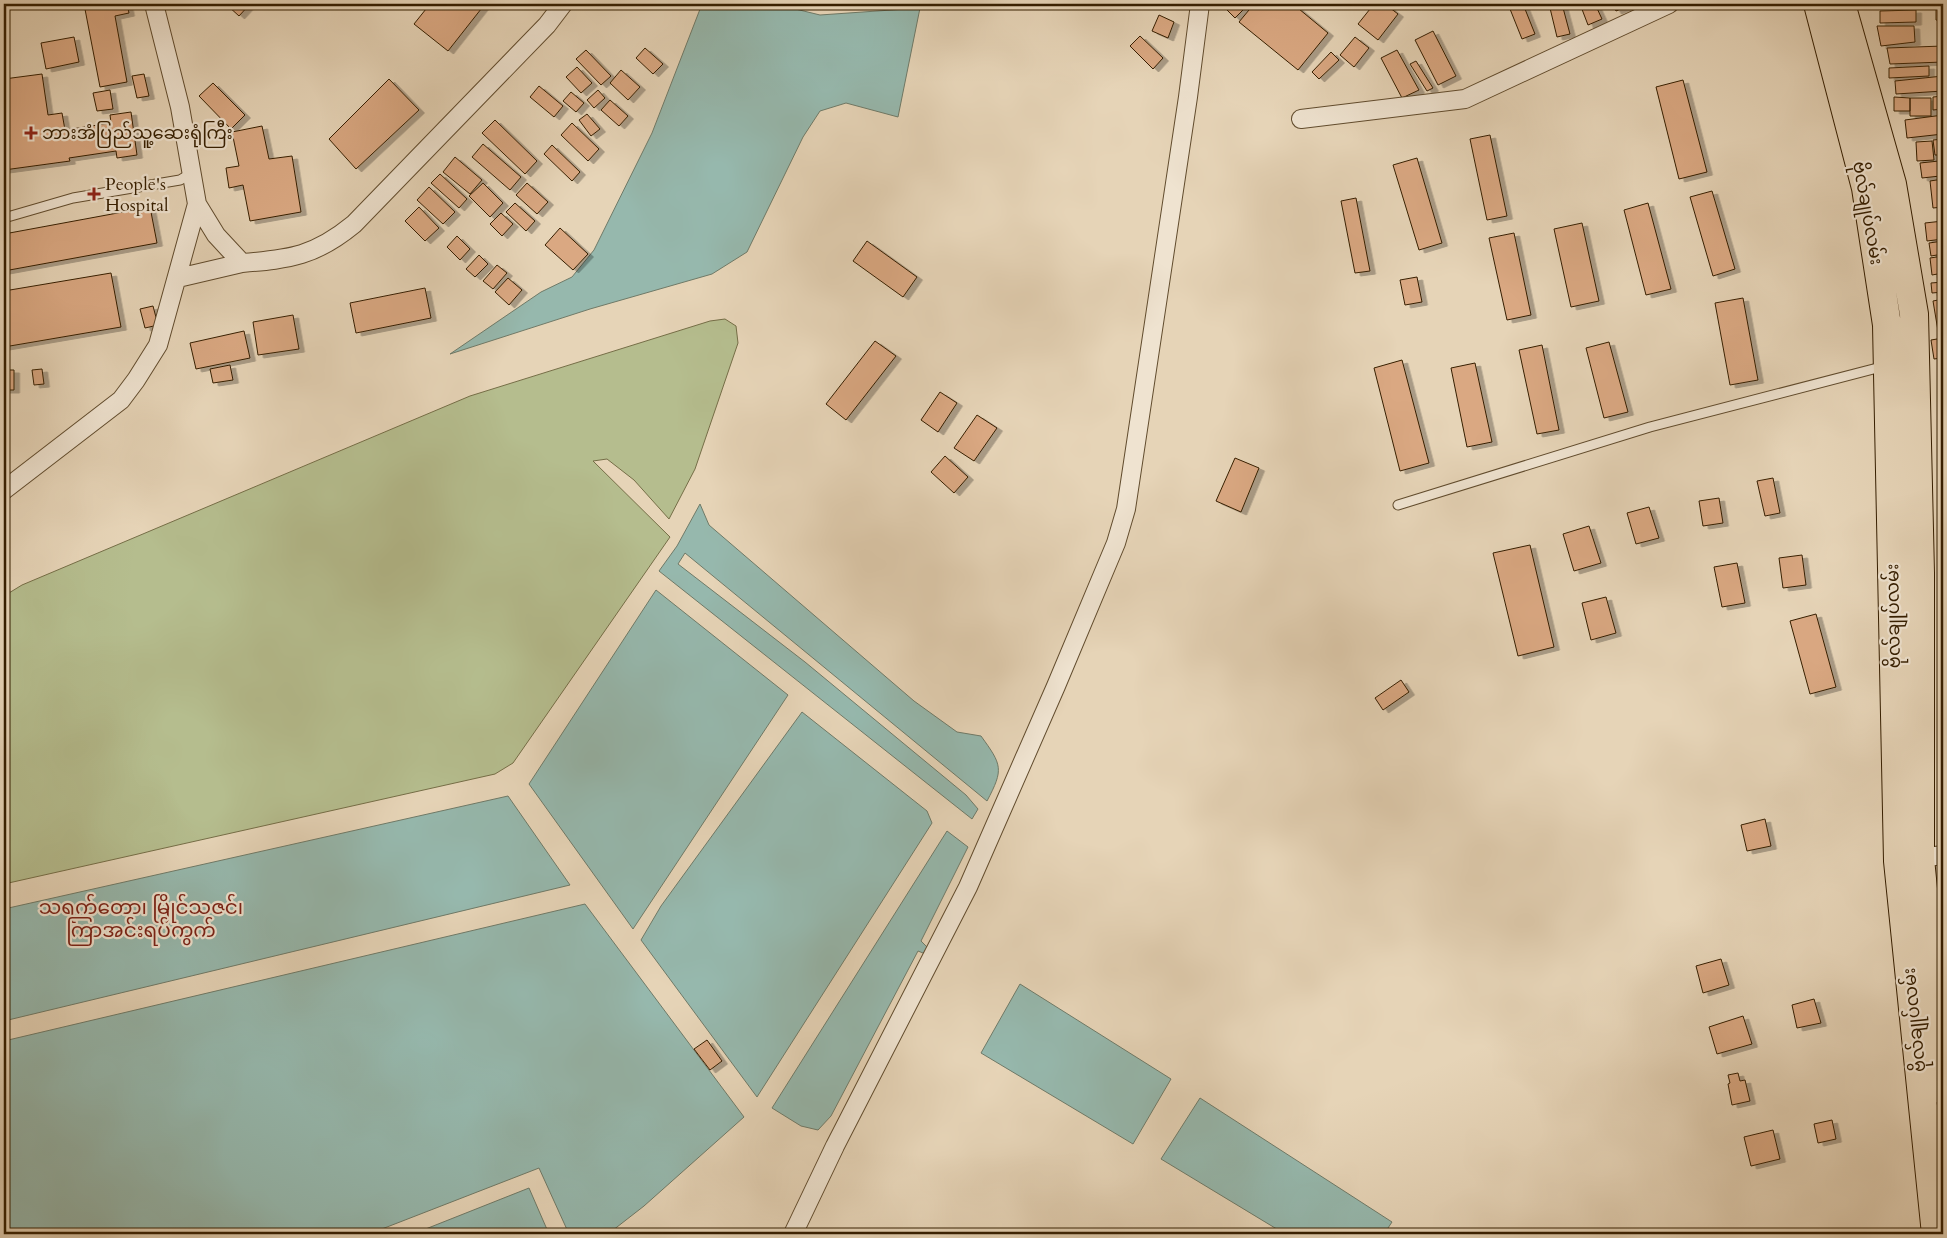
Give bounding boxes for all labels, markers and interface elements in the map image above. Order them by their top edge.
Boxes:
place label: ဘားအံပြည်သူ့ဆေးရုံကြီး [42,119,233,148]
marker: ဘားအံပြည်သူ့ဆေးရုံကြီး [24,126,38,140]
street label: ဗိုလ်ချုပ်လမ်း [1844,159,1891,267]
place label: People's Hospital [105,172,169,218]
marker: People's Hospital [87,187,101,201]
street label: ဗိုလ်ချုပ်လမ်း [1878,563,1909,669]
district label: သရက်တော၊ မြိုင်သဇင်၊ ကြာအင်းရပ်ကွက် [39,893,243,946]
street label: ဗိုလ်ချုပ်လမ်း [1895,966,1934,1074]

